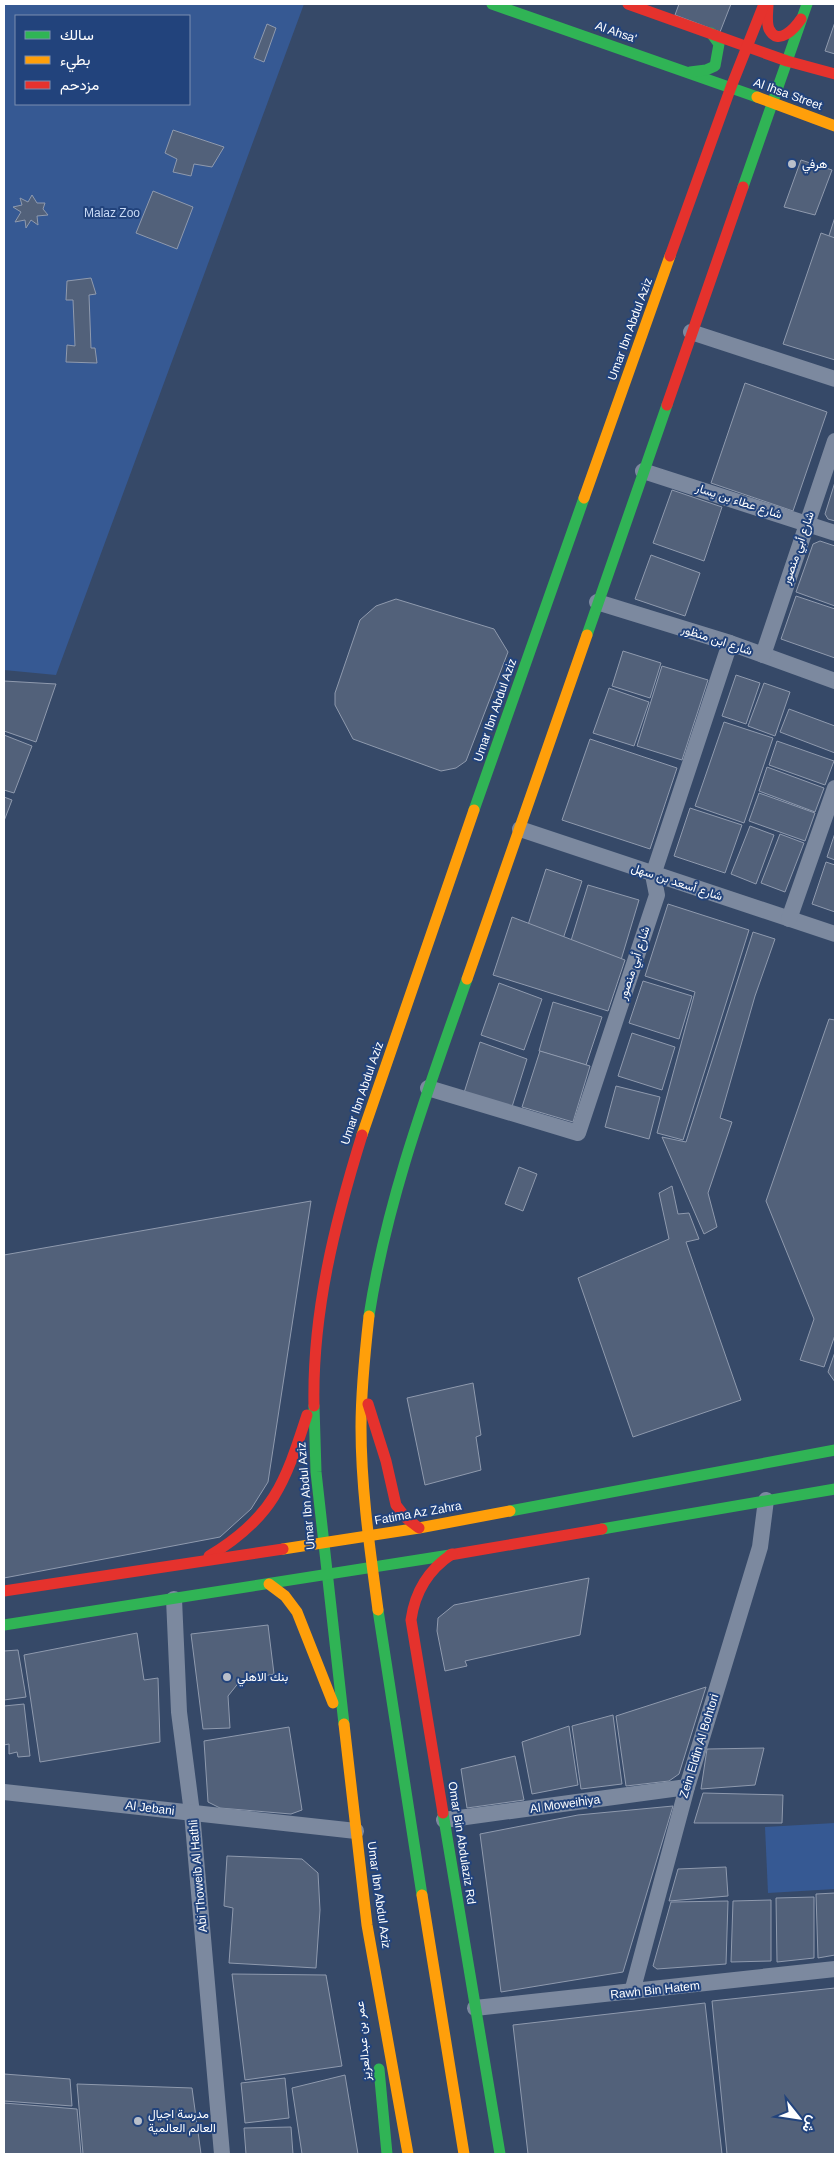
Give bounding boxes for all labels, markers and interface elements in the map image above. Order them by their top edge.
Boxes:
legend [15,15,190,105]
street label: Al Ahsa' [593,18,639,46]
text: سالك [60,26,94,43]
text: بطيء [60,51,90,73]
street label: Al Ihsa Street [752,75,825,113]
text: مزدحم [60,76,99,95]
place label: هرفي [802,157,827,174]
marker: هرفي [786,158,798,170]
park label: Malaz Zoo [84,206,140,220]
street label: Umar Ibn Abdul Aziz [605,276,655,382]
street label: شارع عطاء بن يسار [693,480,784,523]
street label: شارع أبي منصور [779,510,820,588]
street label: شارع ابن منظور [678,622,754,660]
street label: Umar Ibn Abdul Aziz [471,657,519,763]
street label: شارع أسعد بن سهل [629,861,724,905]
street label: شارع أبي منصور [615,925,655,1003]
street label: Umar Ibn Abdul Aziz [338,1040,386,1146]
street label: Umar Ibn Abdul Aziz [294,1442,318,1550]
street label: Fatima Az Zahra [373,1498,463,1528]
place label: بنك الاهلي [237,1670,288,1687]
marker: بنك الاهلي [221,1671,233,1683]
street label: Zein Eldin Al Bohtori [677,1692,721,1800]
street label: Omar Bin Abdulaziz Rd [445,1781,479,1905]
street label: Al Moweihiya [529,1792,601,1816]
street label: Al Jebani [125,1798,175,1818]
street label: Abi Thoweib Al Hathli [186,1819,210,1933]
street label: Umar Ibn Abdul Aziz [365,1841,393,1949]
street label: Rawh Bin Hatem [609,1978,701,2002]
street label: عمر بن عبدالعزيز [353,2000,375,2082]
north arrow [774,2093,824,2143]
place label: مدرسة اجيال العالم العالمية [148,2107,216,2136]
text: ش [798,2113,821,2136]
marker: مدرسة اجيال العالم العالمية [132,2115,144,2127]

